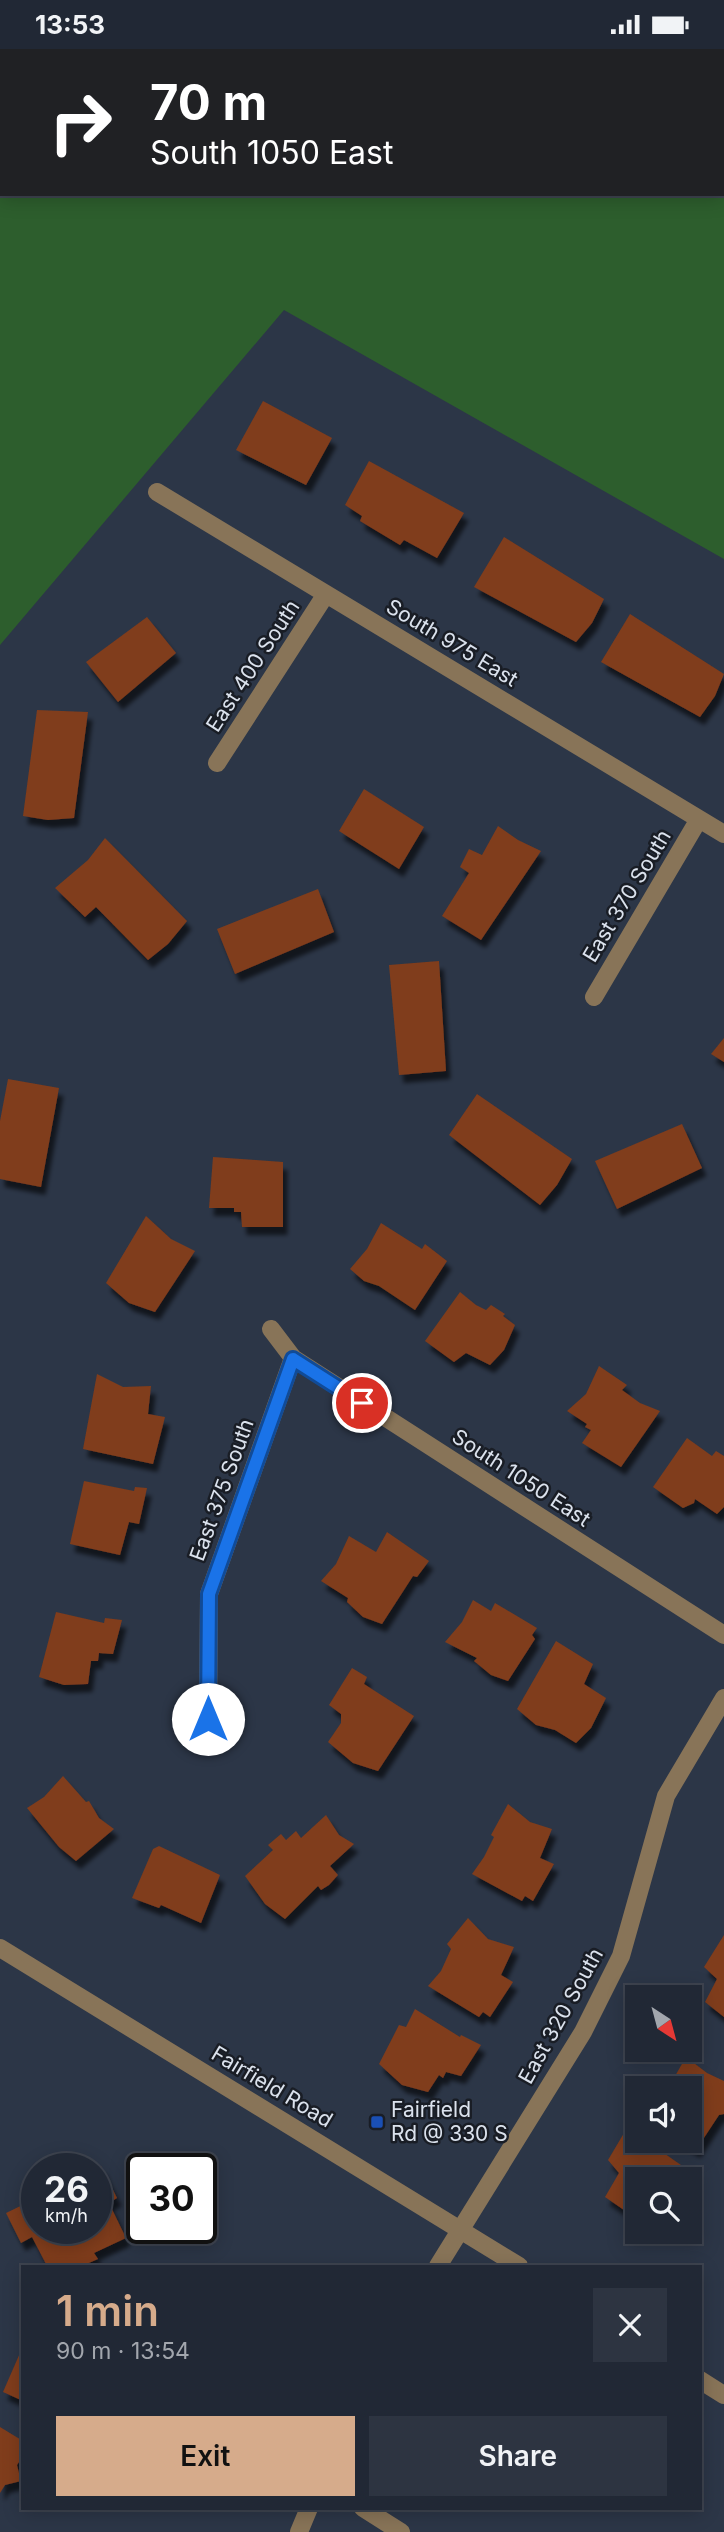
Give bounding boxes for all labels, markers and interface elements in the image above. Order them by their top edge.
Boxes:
text: 13:53 [35,9,105,40]
text: 70 m [150,73,267,132]
icon: right [35,77,126,168]
text: South 1050 East [150,133,393,172]
street label: South 975 East [382,593,523,692]
street label: East 400 South [201,595,304,736]
street label: East 370 South [577,825,676,966]
pin [332,1373,392,1433]
icon: arrive [343,1384,381,1422]
street label: East 375 South [184,1415,259,1564]
street label: South 1050 East [447,1424,595,1532]
position arrow [171,1682,245,1756]
street label: East 320 South [513,1944,608,2088]
north arrow [625,1985,702,2061]
map controls [625,1985,702,2244]
street label: Fairfield Road [207,2041,337,2132]
button: sound [625,2076,702,2153]
place label: Fairfield Rd @ 330 S [391,2097,508,2146]
marker: Fairfield Rd @ 330 S [369,2114,385,2130]
speed limit sign: 30 [126,2153,217,2244]
button: search [625,2167,702,2244]
text: 26 [44,2168,89,2210]
text: km/h [45,2205,88,2226]
text: 1 min [56,2285,159,2336]
button: close [593,2288,667,2362]
text: 90 m · 13:54 [56,2337,190,2365]
button: Exit [56,2416,355,2496]
button: Share [369,2416,667,2496]

